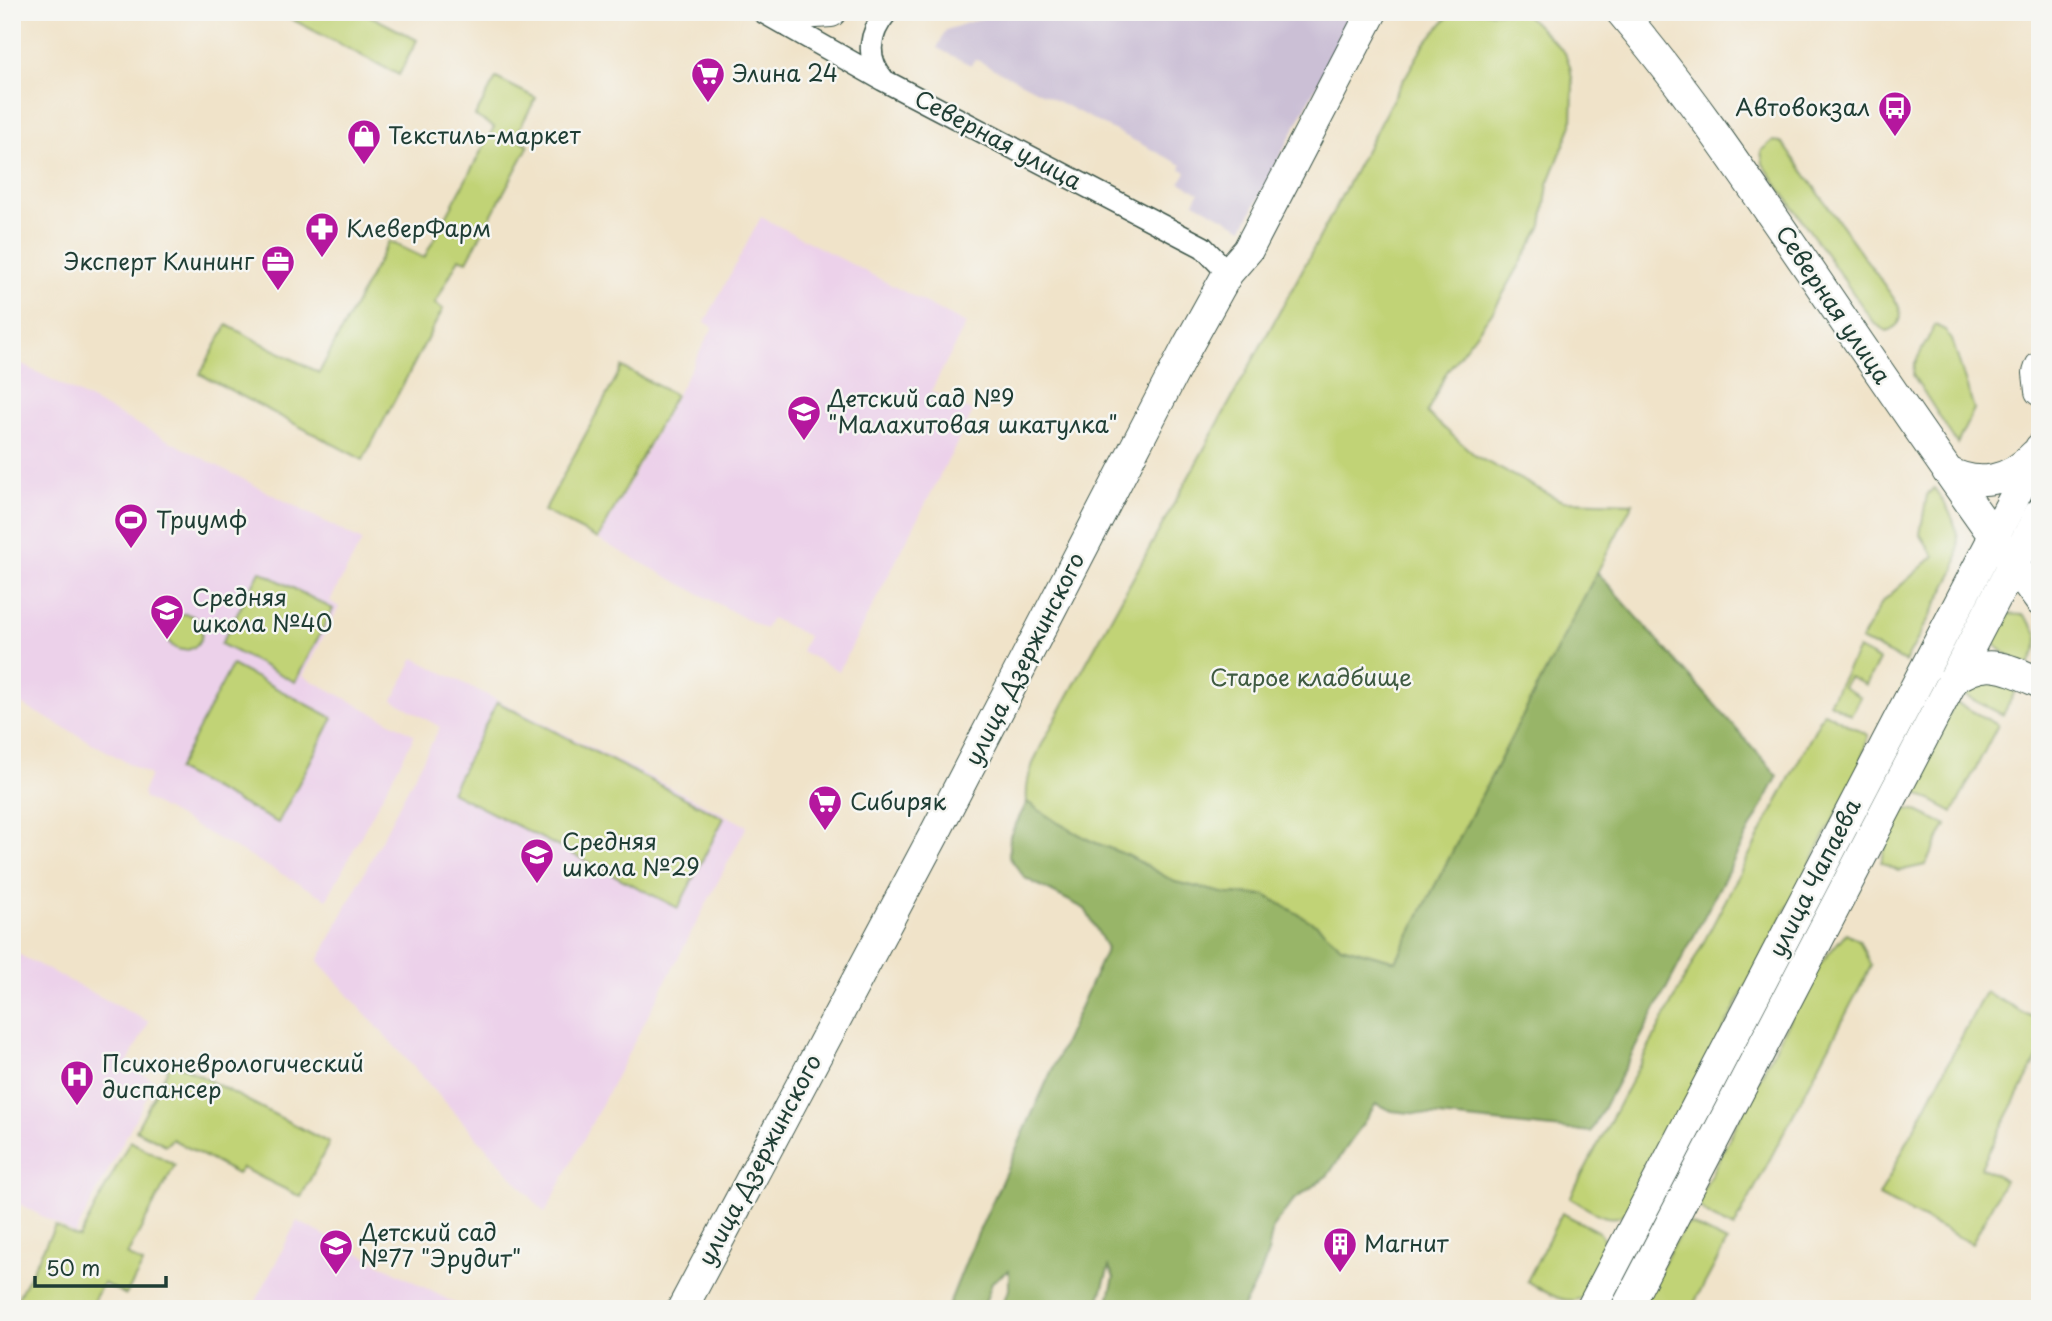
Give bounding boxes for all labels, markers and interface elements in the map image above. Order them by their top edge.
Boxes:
supermarket icon: Элина 24 [689,55,727,104]
place label: Элина 24 [732,55,838,90]
street label: Северная улица [909,80,1089,198]
place label: Автовокзал [1735,89,1870,124]
bus stop icon: Автовокзал [1876,89,1914,138]
shop icon: Текстиль-маркет [345,117,383,166]
place label: Текстиль-маркет [388,117,581,152]
pharmacy icon: КлеверФарм [303,210,341,259]
place label: КлеверФарм [346,210,491,245]
street label: Северная улица [1768,218,1901,391]
place label: Эксперт Клининг [63,243,255,278]
office icon: Эксперт Клининг [259,243,297,292]
place label: Детский сад №9 "Малахитовая шкатулка" [827,380,1118,441]
school or university icon: Детский сад №9 "Малахитовая шкатулка" [785,393,823,442]
sports icon: Триумф [112,501,150,550]
place label: Триумф [156,501,247,536]
street label: улица Дзержинского [955,546,1093,771]
place label: Средняя школа №40 [192,579,333,640]
school or university icon: Средняя школа №40 [148,592,186,641]
park label: Старое кладбище [1210,659,1412,694]
supermarket icon: Сибиряк [806,783,844,832]
place label: Сибиряк [850,783,947,818]
street label: улица Чапаева [1759,791,1869,963]
place label: Средняя школа №29 [562,823,700,884]
school or university icon: Средняя школа №29 [518,836,556,885]
place label: Психоневрологический диспансер [102,1045,364,1106]
street label: улица Дзержинского [688,1047,829,1271]
hospital icon: Психоневрологический диспансер [58,1058,96,1107]
place label: Детский сад №77 "Эрудит" [359,1214,521,1275]
building icon: Магнит [1321,1225,1359,1274]
place label: Магнит [1364,1225,1450,1260]
school or university icon: Детский сад №77 "Эрудит" [317,1227,355,1276]
scale bar [35,1244,166,1288]
text: 50 m [46,1251,100,1283]

